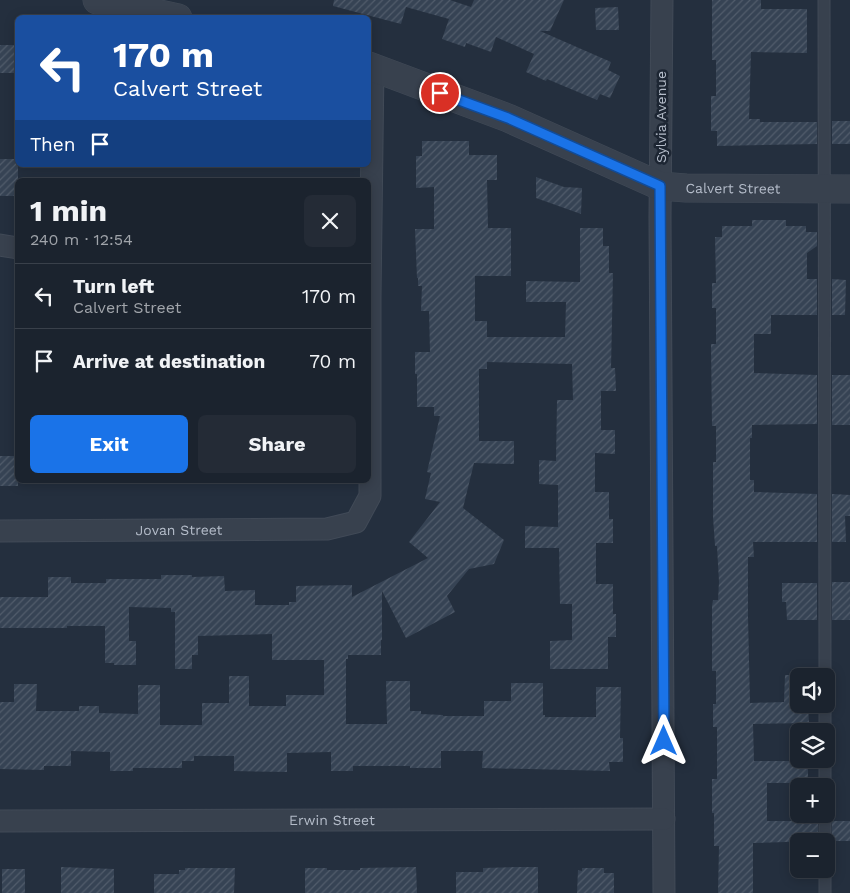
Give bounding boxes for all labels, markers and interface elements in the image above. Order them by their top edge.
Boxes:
text: 170 m [113,34,214,76]
icon: left [30,35,95,100]
street label: Sylvia Avenue [653,71,669,163]
pin [419,72,461,114]
text: Calvert Street [113,76,262,101]
icon: arrive [426,79,454,107]
icon: arrive [86,130,114,158]
text: Then [30,133,76,156]
street label: Calvert Street [685,180,781,197]
text: 1 min [30,193,107,228]
button: close [304,195,356,247]
text: 240 m · 12:54 [30,230,133,249]
text: Turn left [73,275,154,298]
icon: left [30,282,58,310]
text: 170 m [302,285,356,308]
text: Calvert Street [73,298,182,317]
icon: arrive [30,347,58,375]
text: Arrive at destination [73,350,265,373]
text: 70 m [309,350,356,373]
button: Exit [30,415,188,473]
button: Share [198,415,356,473]
street label: Jovan Street [135,522,223,538]
map controls [790,668,835,878]
button: sound [790,668,835,713]
position arrow [637,714,689,766]
button: layers [790,723,835,768]
button: + [790,778,835,823]
street label: Erwin Street [289,812,375,828]
button: − [790,833,835,878]

